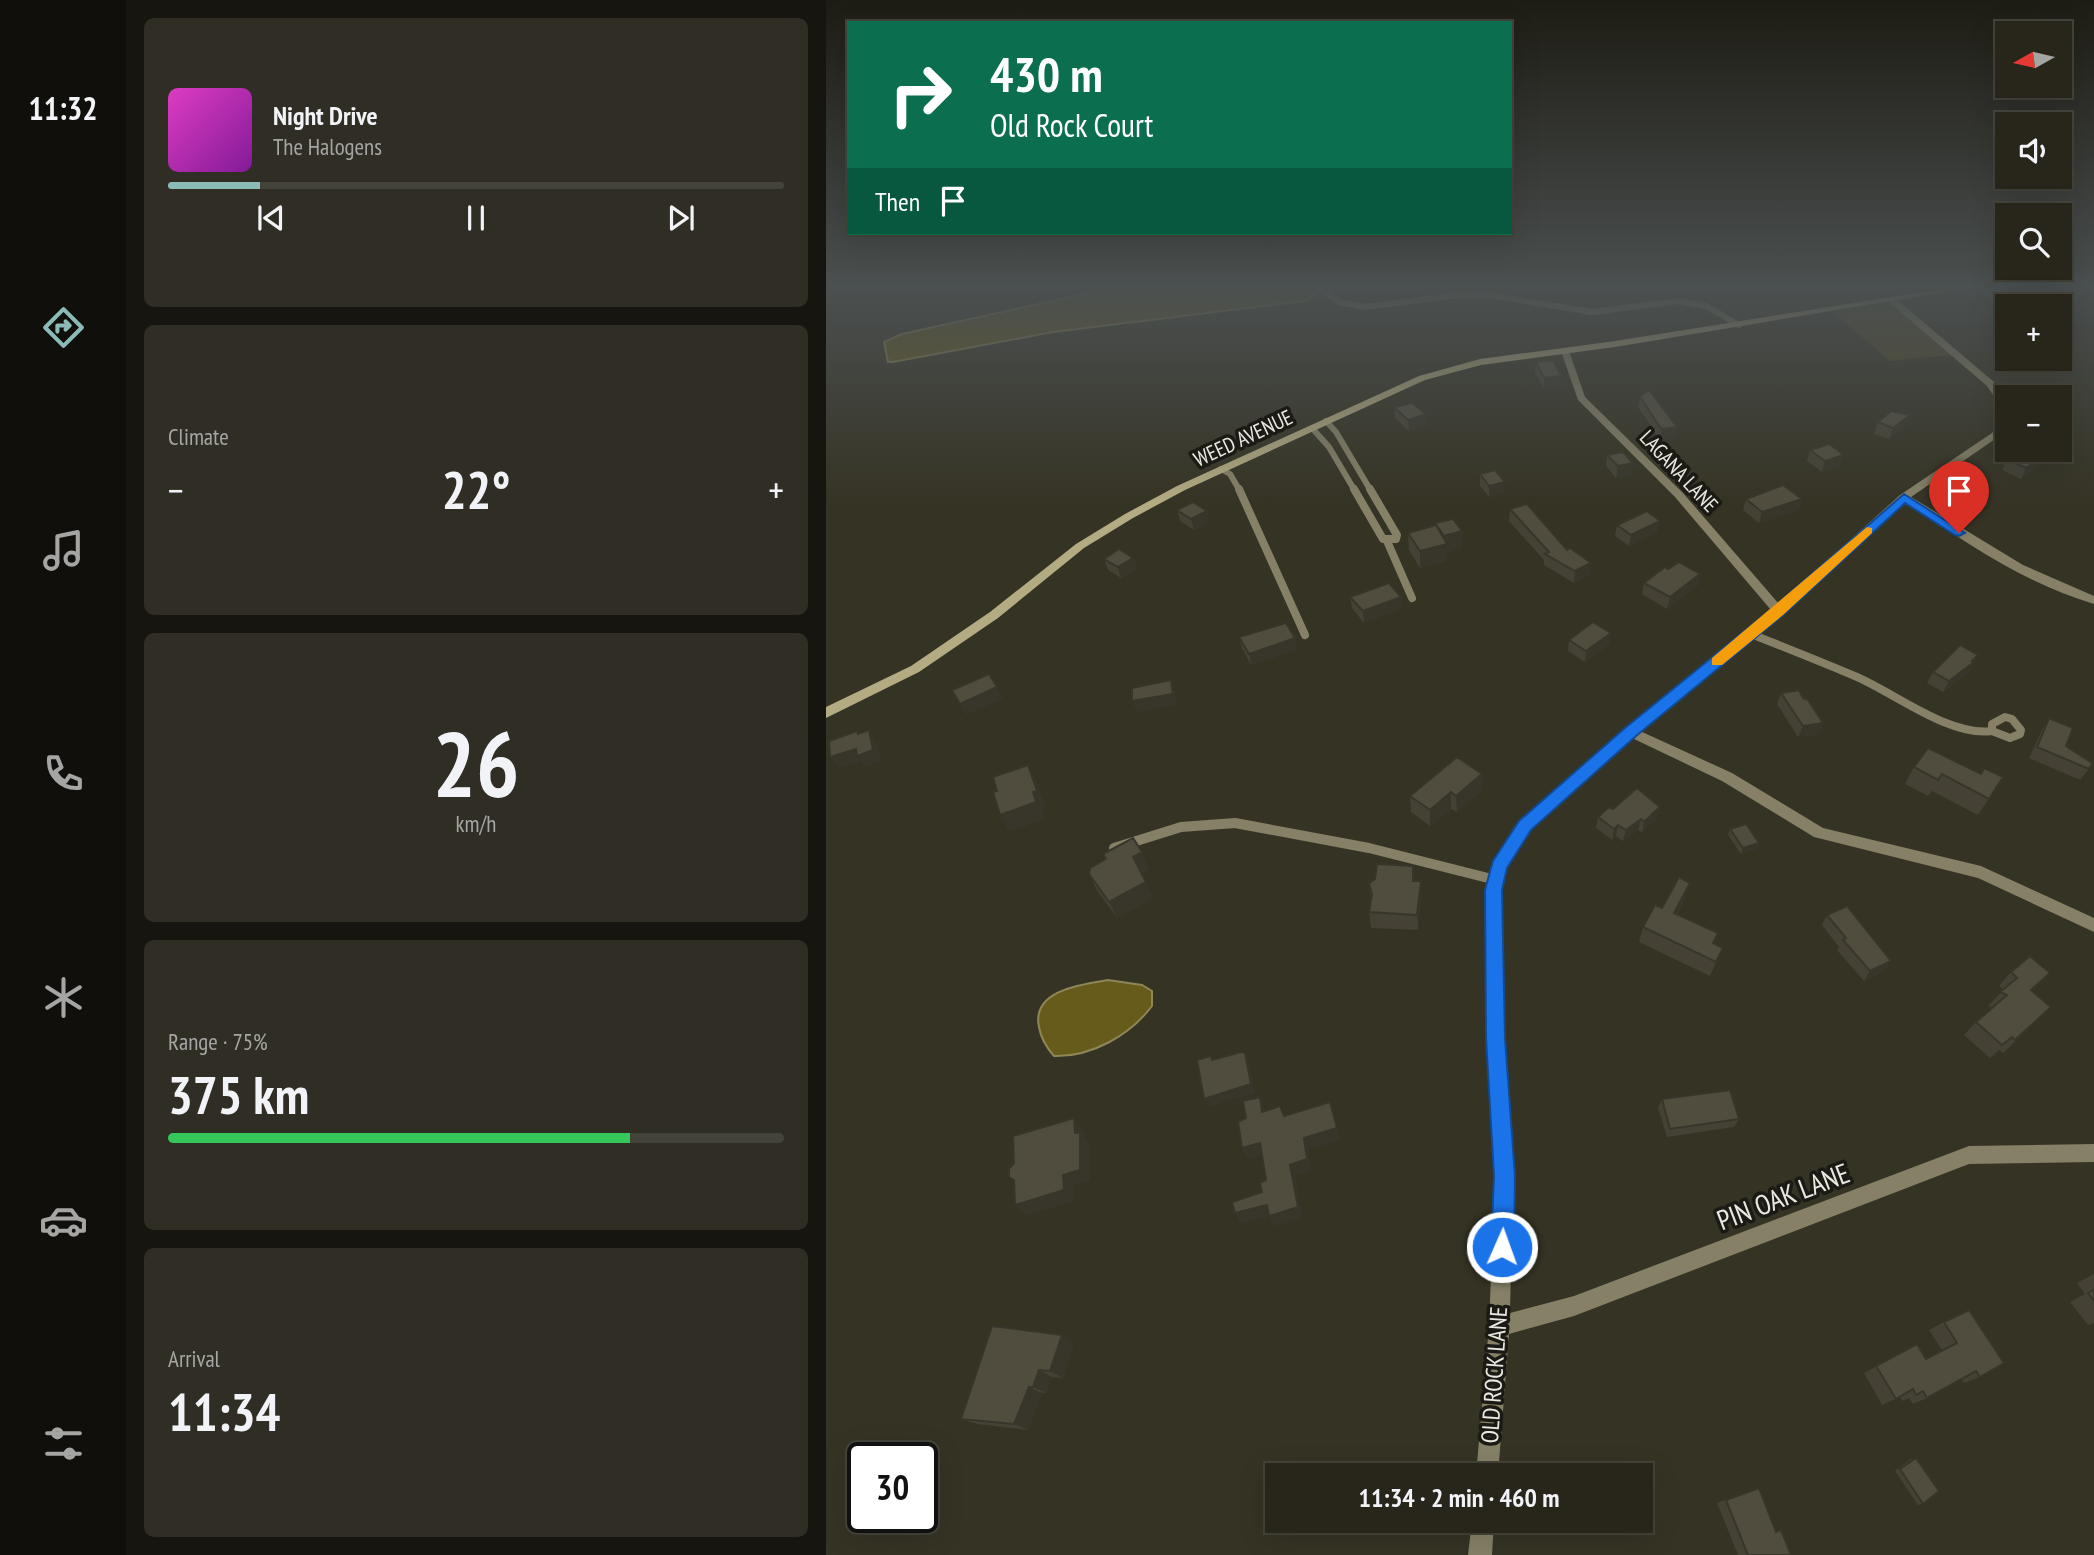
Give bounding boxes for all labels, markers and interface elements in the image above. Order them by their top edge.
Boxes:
north arrow [1995,21,2072,98]
map controls [1995,21,2072,462]
text: 430 m [990,42,1103,106]
icon: right [875,49,966,140]
text: 11:32 [28,87,98,129]
text: Night Drive [273,99,378,132]
text: Old Rock Court [990,104,1153,146]
button: sound [1995,112,2072,189]
text: The Halogens [273,132,382,161]
icon: arrive [934,182,972,220]
text: Then [875,185,920,218]
icon: previous [252,199,290,237]
icon: pause [457,199,495,237]
icon: next [662,199,700,237]
button: search [1995,203,2072,280]
button: + [1995,294,2072,371]
icon: directions [39,303,88,352]
button: − [1995,385,2072,462]
street label: WEED AVENUE [1189,403,1297,473]
text: Climate [168,422,229,451]
street label: LAGANA LANE [1634,424,1724,518]
text: 22° [442,456,510,523]
pin [1929,461,1989,533]
text: − [168,465,184,514]
text: + [768,465,784,514]
icon: arrive [1940,472,1978,510]
icon: music [39,526,88,575]
text: 26 [433,704,520,822]
icon: phone [39,749,88,798]
text: km/h [456,809,496,838]
icon: climate [39,973,88,1022]
text: Range · 75% [168,1027,268,1056]
text: 375 km [168,1061,309,1128]
street label: PIN OAK LANE [1711,1154,1855,1238]
icon: car [39,1196,88,1245]
position arrow [1465,1210,1539,1284]
street label: OLD ROCK LANE [1474,1306,1514,1444]
text: Arrival [168,1344,220,1373]
text: 11:34 [168,1378,280,1445]
icon: filters [39,1419,88,1468]
speed limit sign: 30 [847,1442,938,1533]
text: 11:34 · 2 min · 460 m [1359,1481,1559,1514]

